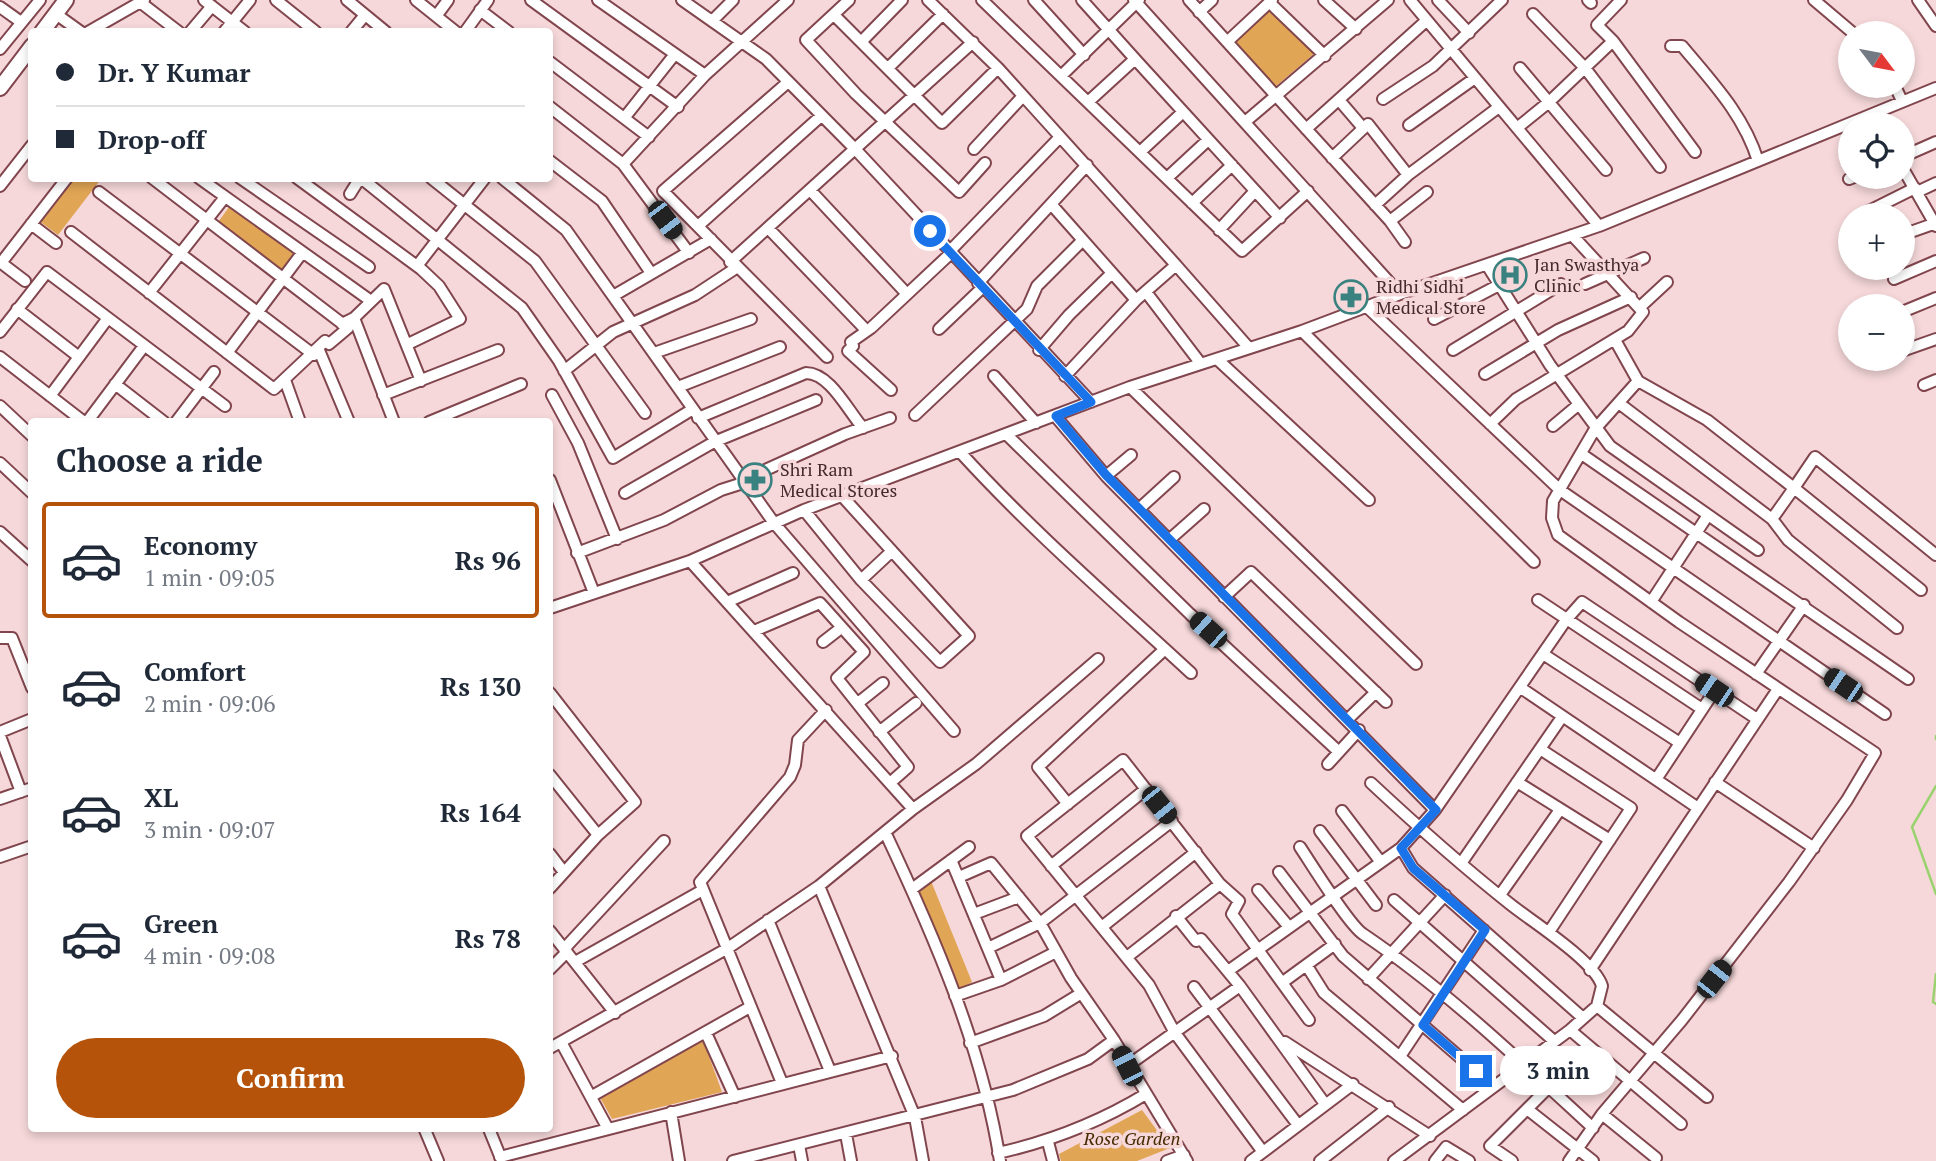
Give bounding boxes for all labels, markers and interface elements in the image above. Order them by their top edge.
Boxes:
north arrow [1838,21,1914,98]
map controls [1838,21,1915,371]
text: Dr. Y Kumar [98,55,251,89]
button: locate [1838,112,1915,189]
text: Drop-off [98,122,205,156]
car [644,197,687,243]
button: + [1838,203,1915,280]
route start [914,215,946,247]
place label: Jan Swasthya Clinic [1534,252,1639,297]
hospital icon: Jan Swasthya Clinic [1491,256,1529,294]
place label: Ridhi Sidhi Medical Store [1376,274,1486,319]
pharmacy icon: Ridhi Sidhi Medical Store [1332,278,1370,316]
button: − [1838,294,1915,371]
text: Choose a ride [56,439,263,481]
place label: Shri Ram Medical Stores [780,457,897,502]
pharmacy icon: Shri Ram Medical Stores [736,461,774,499]
text: Economy [144,528,257,562]
icon: car [60,529,123,592]
text: Rs 96 [455,543,521,577]
text: 1 min · 09:05 [144,562,276,593]
car [1186,608,1231,652]
text: Comfort [144,654,246,688]
icon: car [60,655,123,718]
car [1820,665,1867,705]
text: Rs 130 [440,669,521,703]
car [1691,670,1738,710]
text: 2 min · 09:06 [144,688,276,719]
text: XL [144,780,178,814]
icon: car [60,781,123,844]
car [1138,782,1181,828]
text: Rs 164 [440,795,521,829]
text: 3 min · 09:07 [144,814,276,845]
text: Green [144,906,218,940]
icon: car [60,907,123,970]
text: Rs 78 [455,921,521,955]
text: 4 min · 09:08 [144,940,276,971]
car [1693,956,1736,1002]
button: Confirm [56,1038,525,1118]
car [1109,1043,1146,1089]
callout: 3 min [1500,1046,1616,1096]
route end [1460,1055,1492,1087]
text: 3 min [1527,1055,1589,1086]
park label: Rose Garden [1083,1126,1180,1150]

